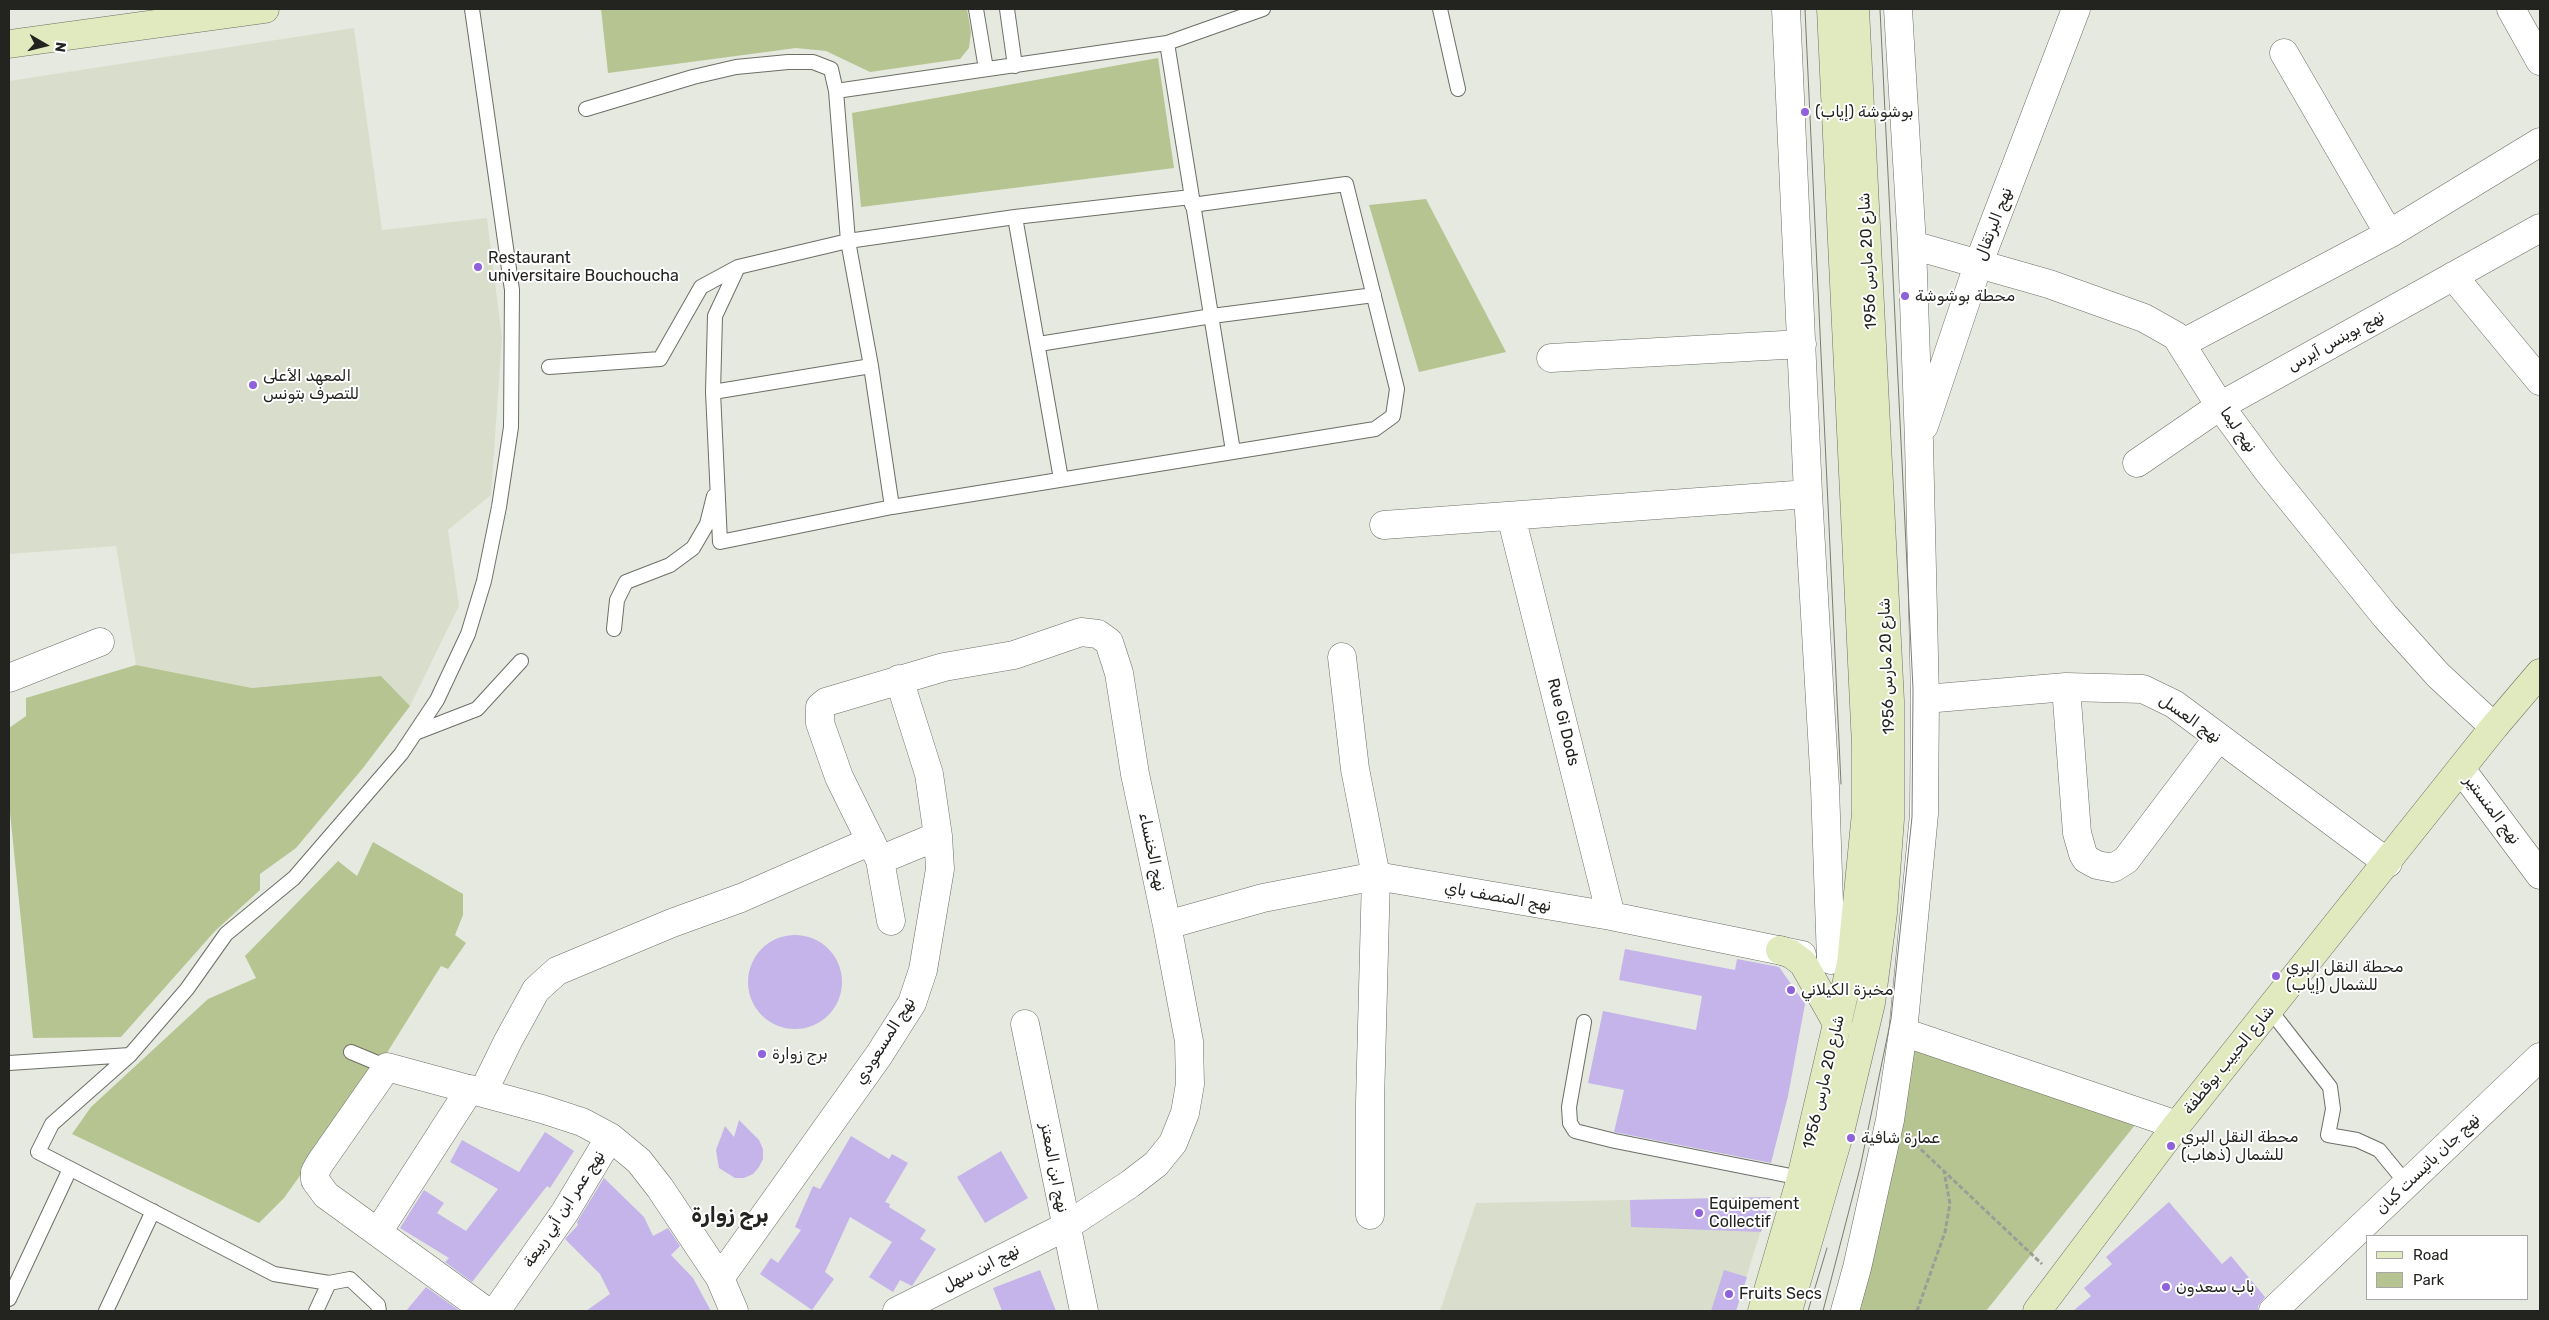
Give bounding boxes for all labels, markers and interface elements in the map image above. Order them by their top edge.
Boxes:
north arrow [20,20,70,70]
text: N [51,41,69,53]
place label: بوشوشة (إياب) [1815,102,1913,122]
marker: بوشوشة (إياب) [1799,106,1811,118]
street label: نهج البرتقال [1971,185,2017,263]
street label: شارع 20 مارس 1956 [1855,192,1881,330]
place label: Restaurant universitaire Bouchoucha [488,248,679,286]
marker: Restaurant universitaire Bouchoucha [472,261,484,273]
place label: محطة بوشوشة [1915,286,2015,306]
marker: محطة بوشوشة [1899,290,1911,302]
street label: نهج بوينس آيرس [2284,306,2388,376]
place label: المعهد الأعلى للتصرف بتونس [263,366,359,404]
marker: المعهد الأعلى للتصرف بتونس [247,379,259,391]
street label: نهج ليما [2215,404,2261,456]
street label: شارع 20 مارس 1956 [1875,597,1899,735]
street label: Rue Gi Dods [1543,676,1583,768]
street label: نهج العسل [2155,691,2225,747]
street label: نهج المنستير [2460,772,2524,848]
street label: نهج الخنساء [1134,811,1170,893]
street label: نهج المنصف باي [1443,878,1553,916]
place label: محطة النقل البري للشمال (إياب) [2286,957,2403,995]
marker: محطة النقل البري للشمال (إياب) [2270,970,2282,982]
place label: مخبزة الكيلاني [1801,980,1893,1000]
marker: مخبزة الكيلاني [1785,984,1797,996]
street label: نهج المسعودي [851,994,919,1088]
street label: شارع الحبيب بوقطفة [2179,1001,2279,1119]
street label: شارع 20 مارس 1956 [1799,1013,1849,1151]
place label: برج زوارة [772,1044,828,1064]
marker: برج زوارة [756,1048,768,1060]
street label: نهج جان باتيست كبان [2372,1109,2484,1219]
street label: نهج ابن المعتز [1036,1122,1072,1214]
place label: محطة النقل البري للشمال (ذهاب) [2181,1127,2298,1165]
place label: عمارة شافية [1861,1128,1940,1148]
marker: عمارة شافية [1845,1132,1857,1144]
marker: محطة النقل البري للشمال (ذهاب) [2165,1140,2177,1152]
street label: نهج عمر ابن أبي ربيعة [519,1147,609,1271]
place label: Equipement Collectif [1709,1194,1799,1232]
district label: برج زوارة [691,1203,769,1229]
marker: Equipement Collectif [1693,1207,1705,1219]
legend [2366,1235,2529,1300]
street label: نهج ابن سهل [939,1240,1023,1296]
text: Road [2413,1246,2449,1264]
text: Park [2413,1271,2444,1289]
place label: باب سعدون [2176,1277,2255,1297]
marker: باب سعدون [2160,1281,2172,1293]
place label: Fruits Secs [1739,1284,1822,1304]
marker: Fruits Secs [1723,1288,1735,1300]

